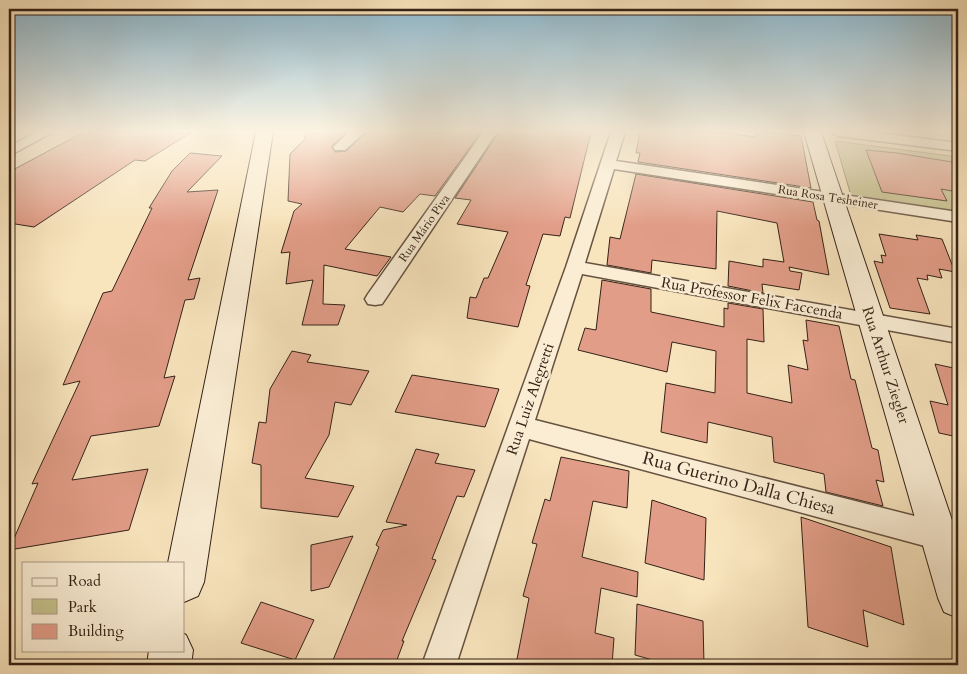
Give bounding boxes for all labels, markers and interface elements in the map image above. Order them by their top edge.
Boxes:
street label: Rua Rosa Tesheiner [777,181,880,213]
street label: Rua Mário Piva [395,190,454,265]
street label: Rua Professor Felix Faccenda [660,272,845,324]
street label: Rua Arthur Ziegler [858,304,915,427]
street label: Rua Luiz Alegretti [501,340,559,458]
street label: Rua Guerino Dalla Chiesa [640,446,838,521]
legend [22,562,185,652]
text: Road [68,571,101,591]
text: Park [68,597,97,617]
text: Building [68,621,124,641]

